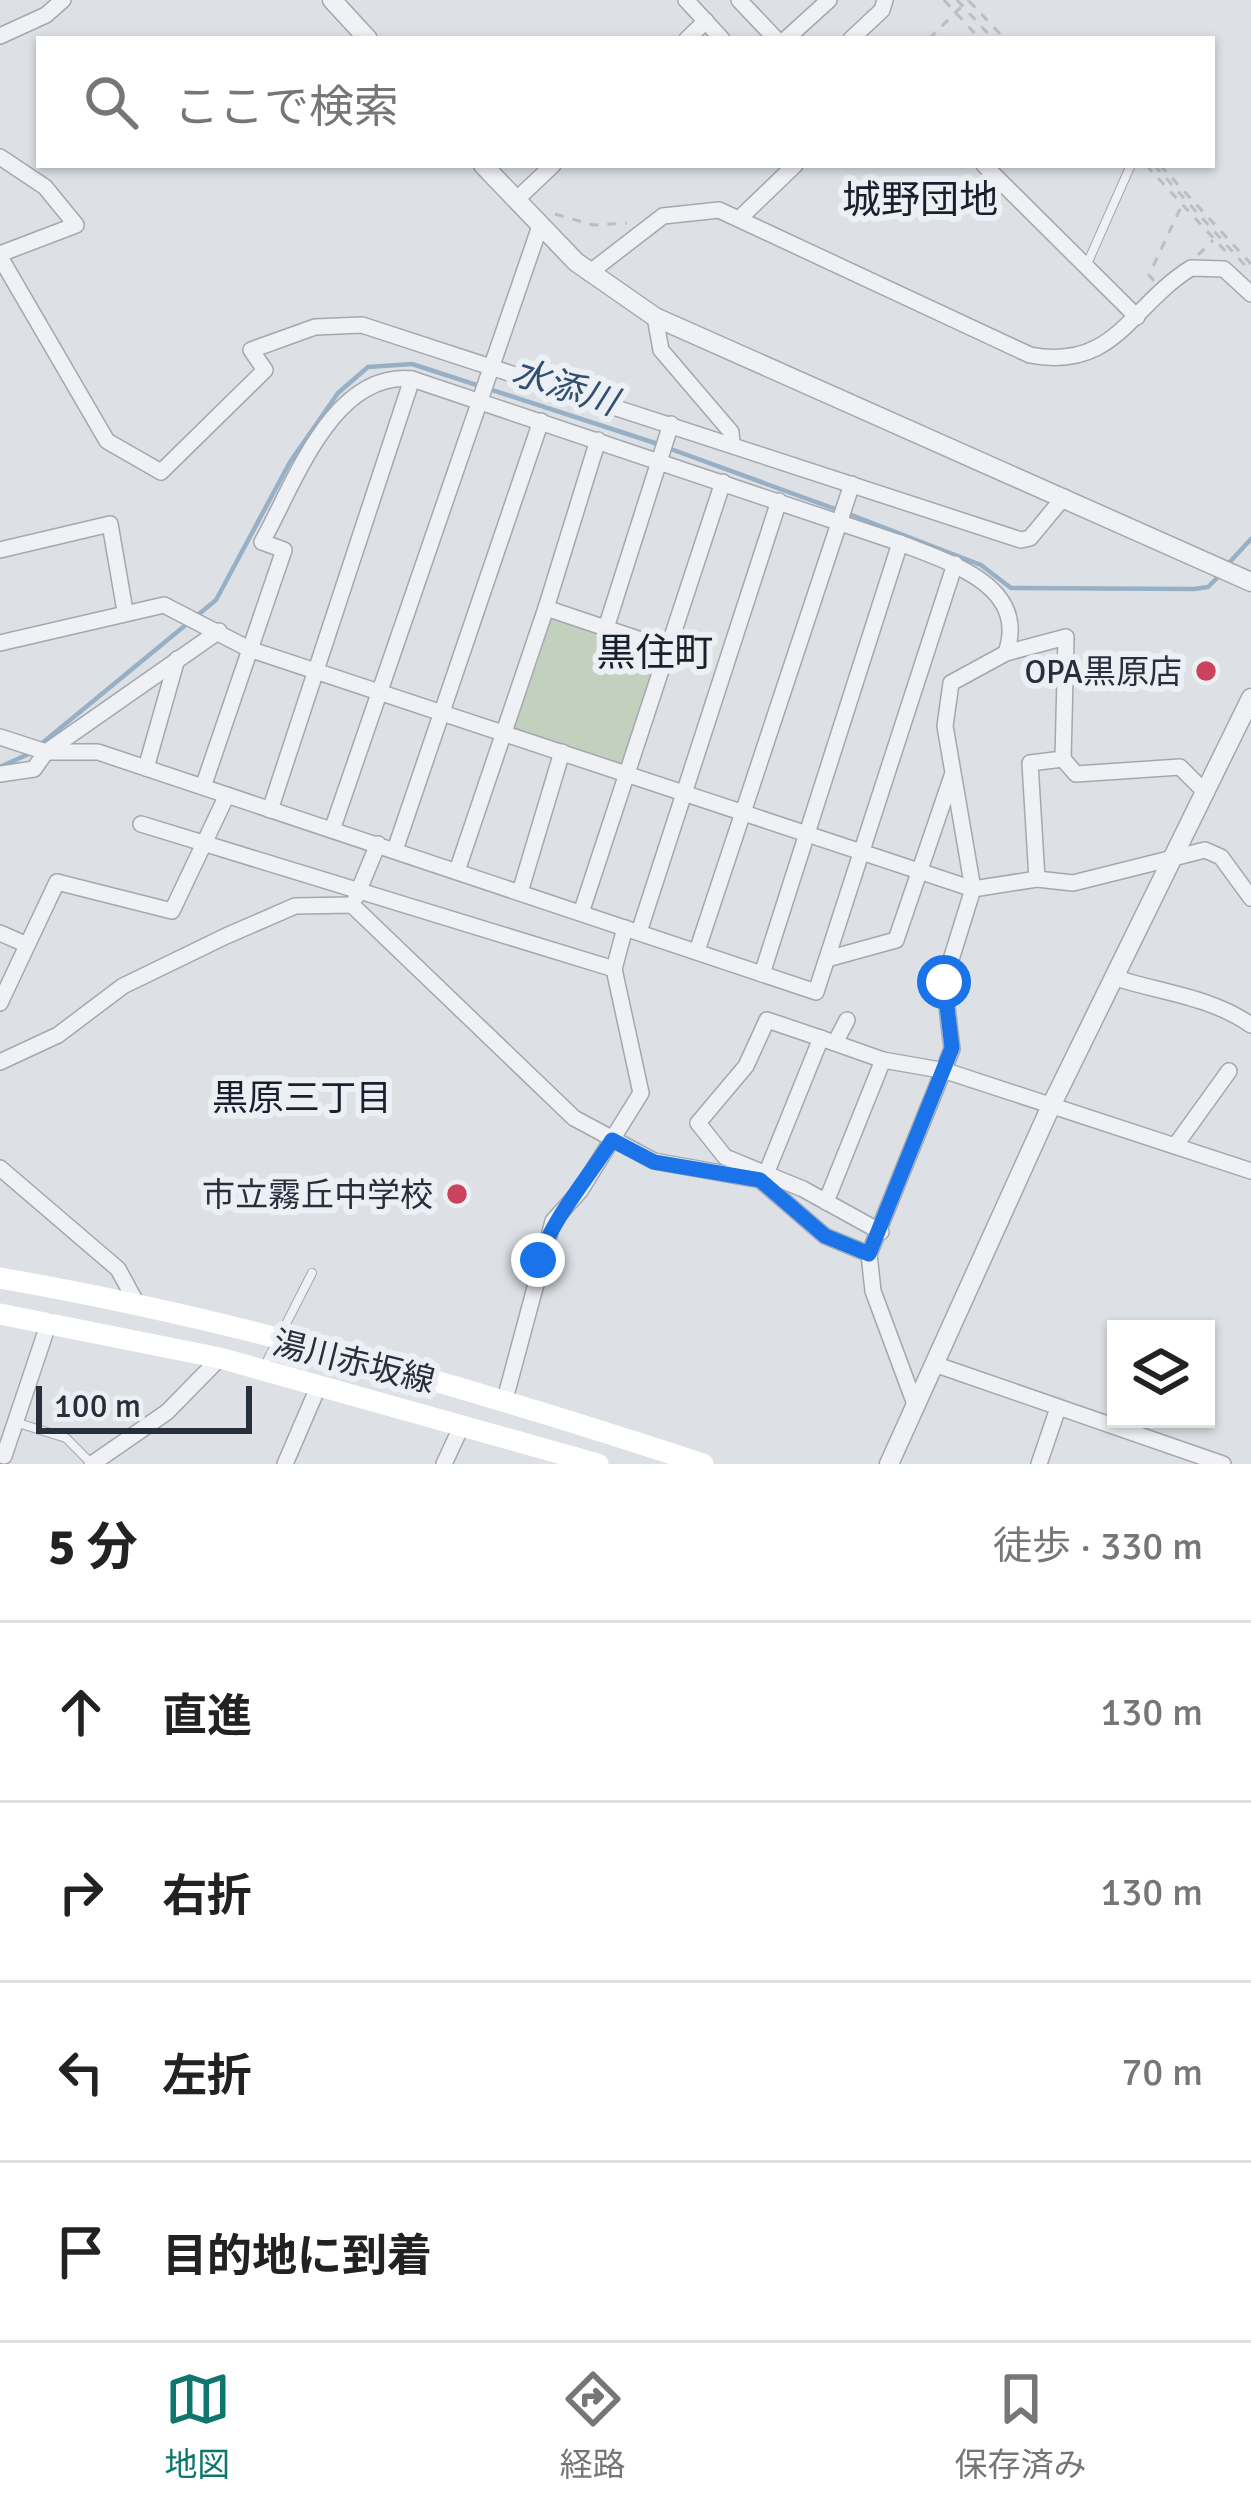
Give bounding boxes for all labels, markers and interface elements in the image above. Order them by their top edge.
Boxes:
search box [36,36,1215,168]
icon: search [78,69,144,135]
text: ここで検索 [174,80,399,135]
district label: 城野団地 [842,176,998,224]
water label: 水添川 [506,349,627,427]
district label: 黒住町 [596,629,714,677]
place label: OPA黒原店 [1024,652,1182,693]
marker: OPA黒原店 [1193,658,1219,684]
route start [917,955,971,1009]
district label: 黒原三丁目 [212,1076,392,1121]
place label: 市立霧丘中学校 [202,1175,433,1216]
marker: 市立霧丘中学校 [444,1181,470,1207]
route end [511,1233,565,1287]
map controls [1107,1320,1215,1428]
button: layers [1107,1320,1215,1428]
street label: 湯川赤坂線 [269,1323,439,1402]
scale bar [36,1380,252,1433]
text: 100 m [54,1386,141,1427]
text: 5 分 [48,1516,138,1579]
text: 徒歩 · 330 m [993,1522,1203,1570]
icon: ahead [48,1679,114,1745]
text: 130 m [1100,1688,1203,1736]
text: 直進 [162,1689,252,1744]
icon: right [48,1859,114,1925]
text: 130 m [1100,1868,1203,1916]
text: 右折 [162,1869,252,1924]
icon: left [48,2039,114,2105]
text: 70 m [1121,2048,1203,2096]
text: 左折 [162,2049,252,2104]
icon: arrive [48,2219,114,2285]
text: 目的地に到着 [162,2229,432,2284]
tab: 地図 [165,2366,231,2486]
tab: 経路 [560,2366,626,2486]
tab: 保存済み [955,2366,1087,2486]

